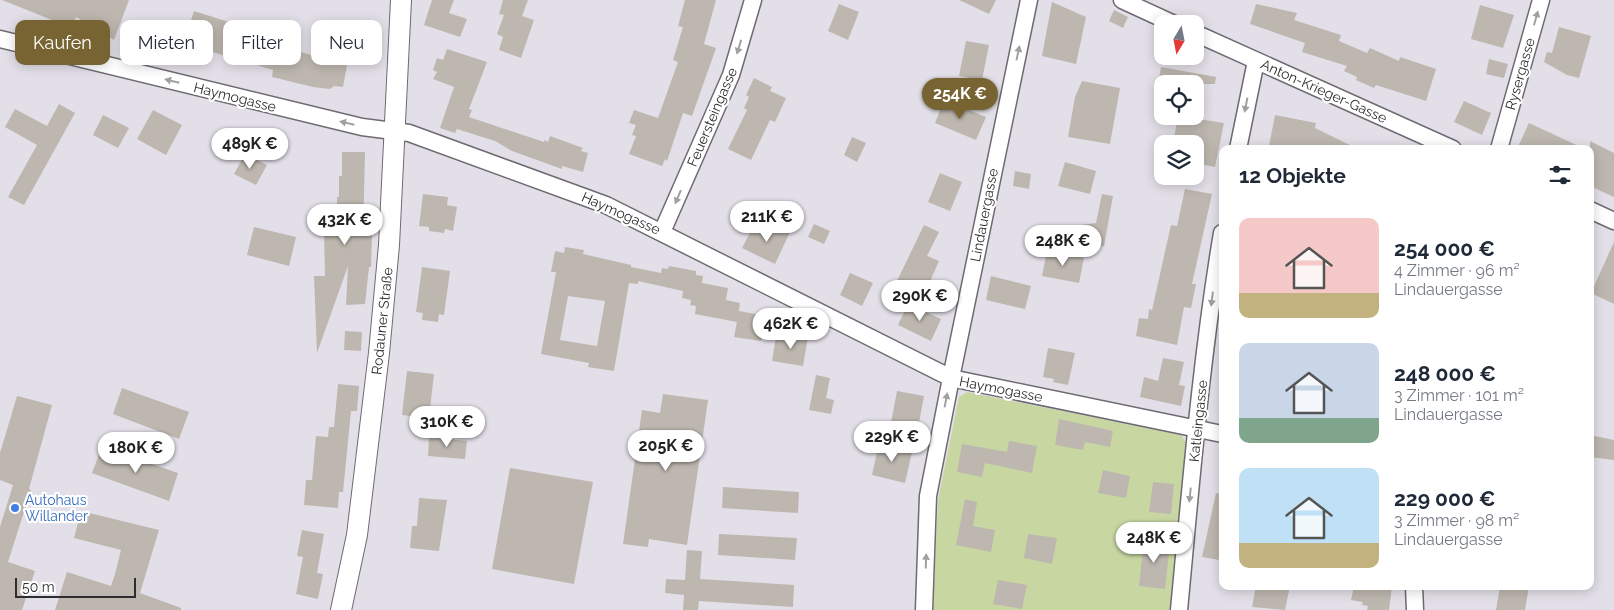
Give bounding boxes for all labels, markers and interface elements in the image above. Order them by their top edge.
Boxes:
one-way arrow [1532,10,1540,25]
north arrow [1154,15,1204,65]
map controls [1154,15,1204,185]
chip: Kaufen [15,20,110,65]
chip: Mieten [120,20,213,65]
chip: Filter [223,20,301,65]
chip: Neu [311,20,382,65]
street label: Rysergasse [1502,36,1538,112]
one-way arrow [735,39,743,54]
one-way arrow [1014,44,1022,60]
street label: Anton-Krieger-Gasse [1258,56,1390,126]
street label: Feuersteingasse [684,65,740,169]
button: locate [1154,75,1204,125]
one-way arrow [164,77,179,85]
pin: 254K € [919,78,1001,120]
street label: Haymogasse [192,79,278,115]
text: 254K € [933,84,987,103]
one-way arrow [1242,97,1250,113]
one-way arrow [339,119,354,127]
pin: 489K € [209,128,291,170]
text: 489K € [222,134,278,153]
button: layers [1154,135,1204,185]
icon: filters [1546,161,1574,189]
text: 12 Objekte [1239,163,1346,188]
street label: Lindauergasse [967,167,1001,263]
street label: Haymogasse [579,189,663,237]
one-way arrow [673,190,681,204]
pin: 211K € [726,200,808,243]
pin: 432K € [304,204,386,246]
text: 211K € [741,207,793,226]
text: 432K € [318,210,372,229]
pin: 248K € [1022,224,1104,267]
text: 248K € [1036,231,1090,250]
text: 254 000 € [1394,236,1495,261]
icon: home [1279,238,1339,298]
text: 4 Zimmer · 96 m² [1394,261,1520,280]
street label: Rodauner Straße [368,266,396,376]
pin: 290K € [879,280,961,322]
text: Lindauergasse [1394,280,1503,299]
text: 290K € [892,286,948,305]
one-way arrow [1208,291,1216,307]
pin: 462K € [750,308,832,350]
text: 462K € [764,314,819,333]
text: 248 000 € [1394,361,1496,386]
icon: home [1279,363,1339,423]
street label: Haymogasse [958,373,1044,405]
street label: Katleingasse [1186,379,1210,463]
text: 3 Zimmer · 101 m² [1394,386,1524,405]
one-way arrow [943,392,951,408]
text: Lindauergasse [1394,405,1503,424]
pin: 310K € [406,406,488,448]
text: 310K € [420,412,474,431]
pin: 229K € [851,420,933,463]
text: 229K € [865,427,919,446]
pin: 205K € [625,430,707,472]
pin: 180K € [95,432,177,474]
text: 205K € [639,436,693,455]
text: 180K € [109,438,163,457]
text: 229 000 € [1394,486,1496,511]
one-way arrow [1186,487,1194,503]
icon: home [1279,488,1339,548]
place label: Autohaus Willander [25,492,88,524]
marker: Autohaus Willander [9,502,21,514]
text: 3 Zimmer · 98 m² [1394,511,1519,530]
pin: 248K € [1113,522,1195,564]
text: 248K € [1127,528,1181,547]
text: Lindauergasse [1394,530,1503,549]
one-way arrow [922,553,930,569]
scale bar [15,575,136,598]
text: 50 m [22,579,55,595]

